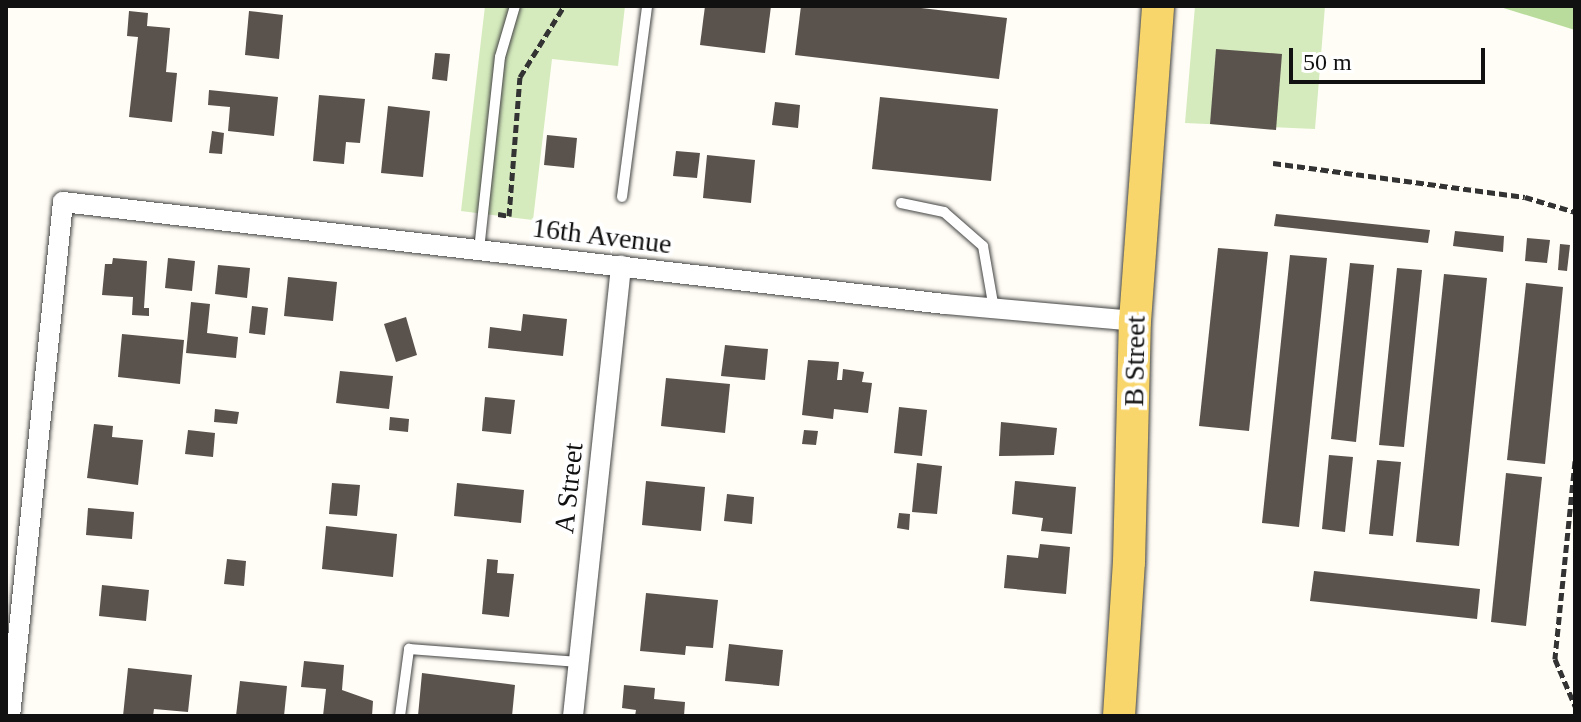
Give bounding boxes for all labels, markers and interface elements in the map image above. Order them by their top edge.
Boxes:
scale bar [1293,32,1489,82]
text: 50 m [1303,49,1352,75]
street label: 16th Avenue [530,211,674,261]
street label: B Street [1117,315,1153,407]
street label: A Street [547,440,591,536]

